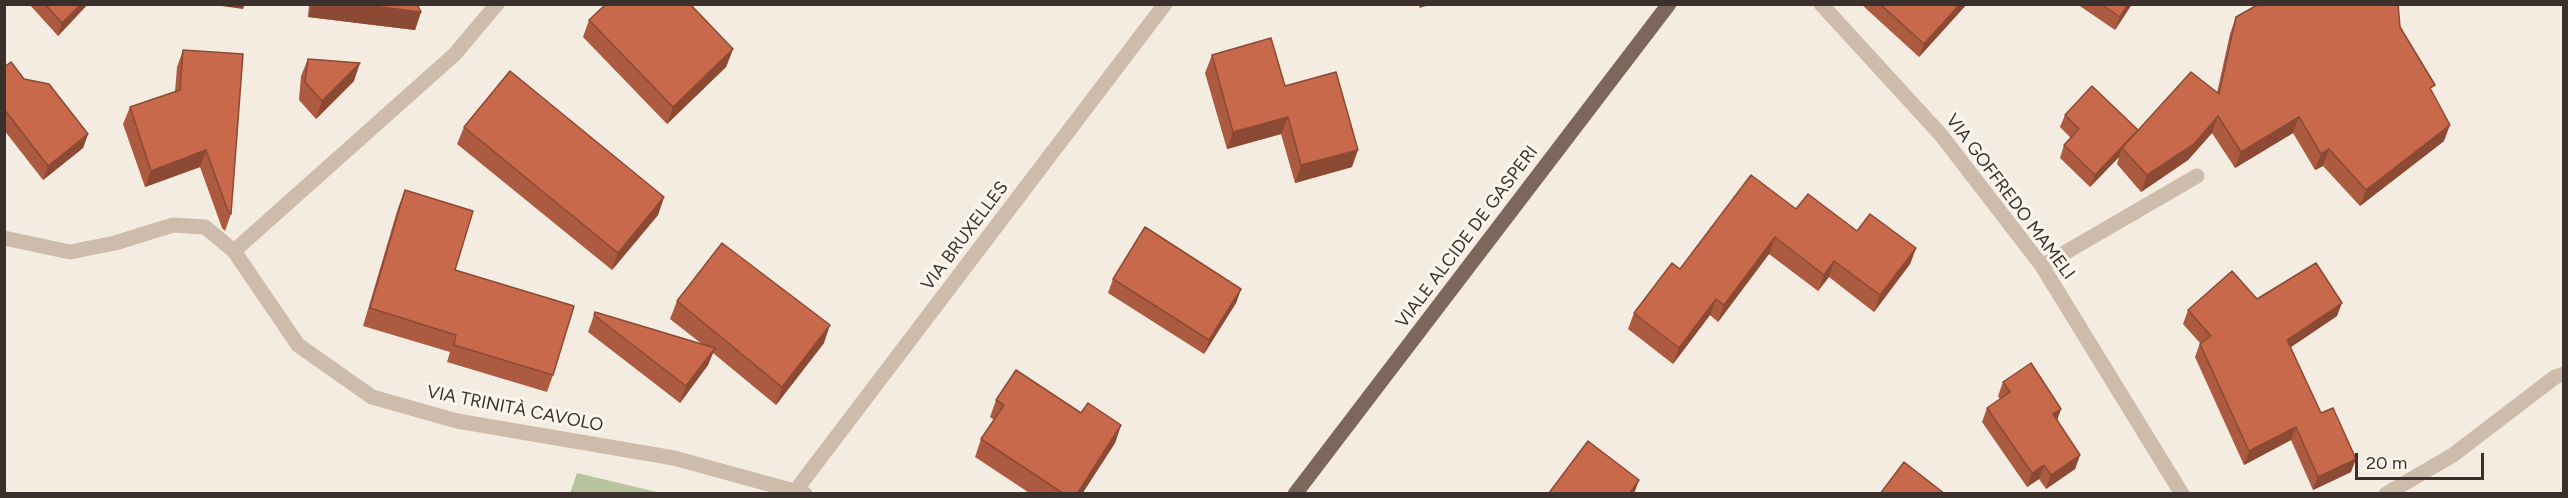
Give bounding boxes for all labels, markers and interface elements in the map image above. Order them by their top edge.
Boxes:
street label: VIA GOFFREDO MAMELI [1941,110,2079,284]
street label: VIALE ALCIDE DE GASPERI [1391,142,1543,332]
street label: VIA BRUXELLES [917,177,1013,295]
street label: VIA TRINITÀ CAVOLO [425,381,605,437]
scale bar [2358,441,2487,479]
text: 20 m [2366,452,2407,474]

